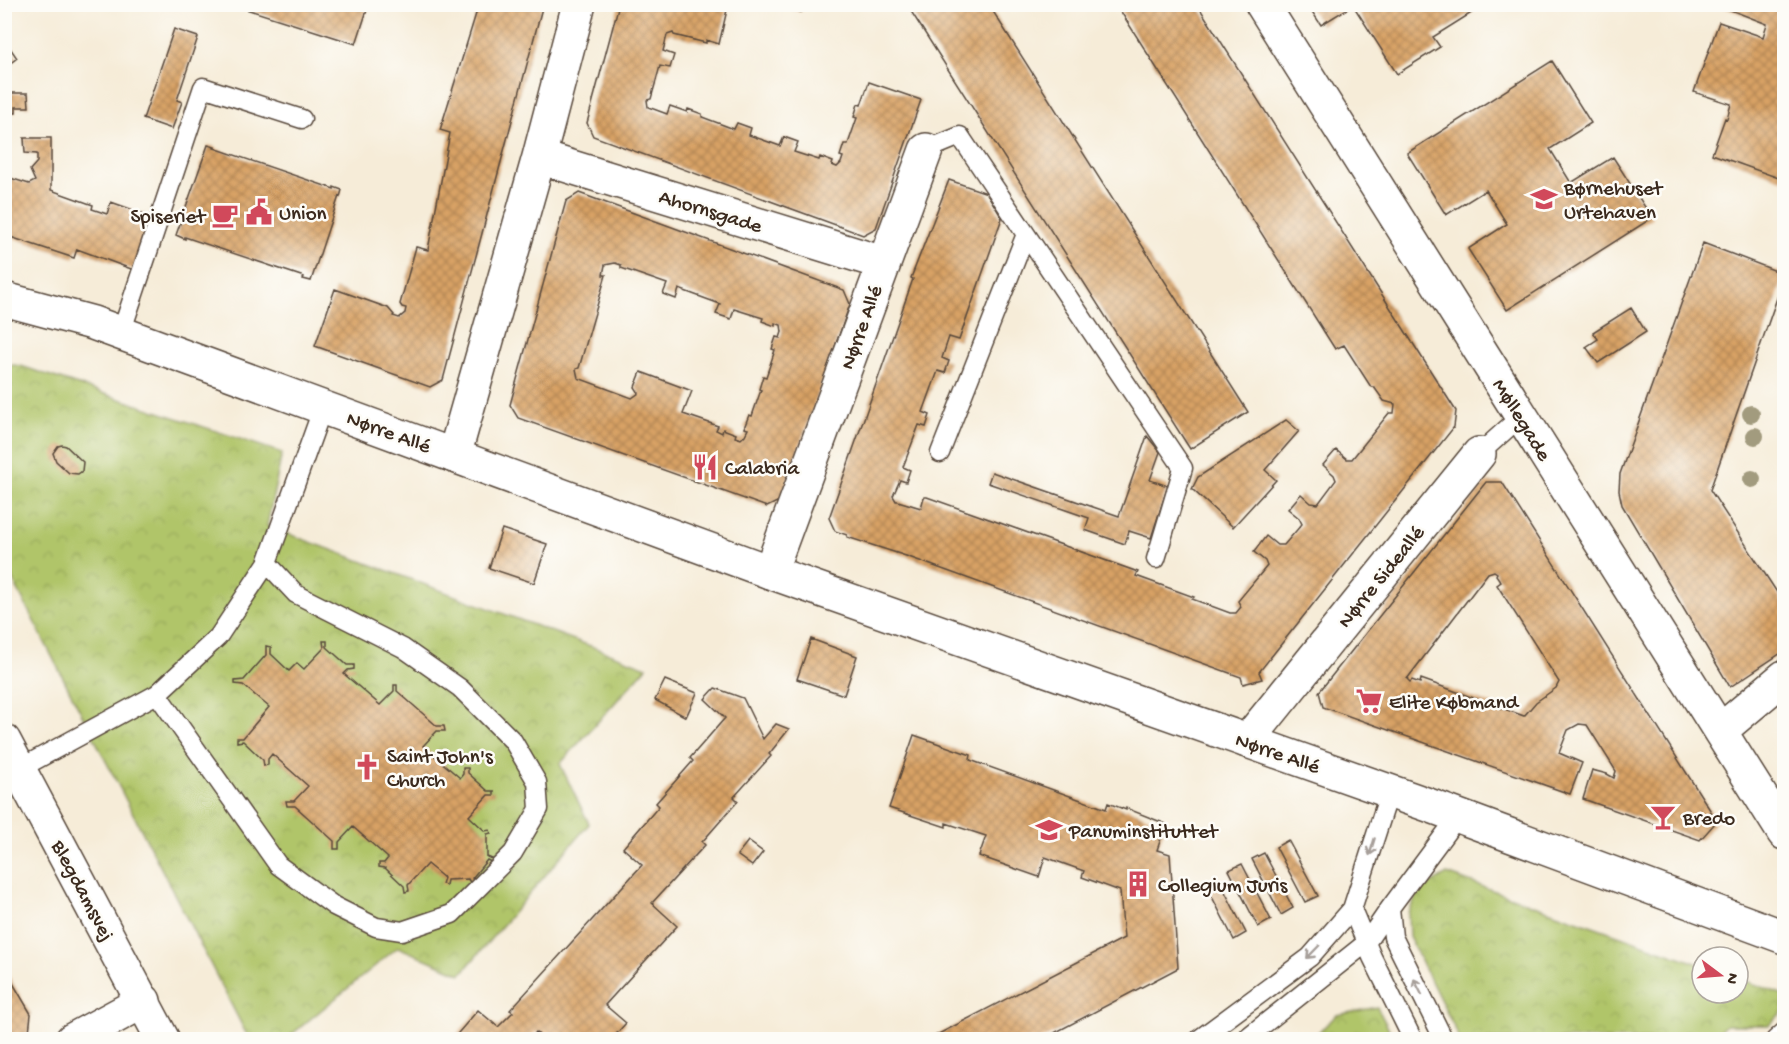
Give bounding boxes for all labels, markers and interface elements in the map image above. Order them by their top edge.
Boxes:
place label: Børnehuset Urtehaven [1563,178,1665,227]
school or university icon: Børnehuset Urtehaven [1529,184,1559,214]
street label: Ahornsgade [655,186,766,241]
public building icon: Union [244,197,274,227]
cafe icon: Spiseriet [210,200,240,230]
place label: Union [279,203,327,228]
place label: Spiseriet [130,206,207,231]
street label: Nørre Allé [837,282,890,374]
street label: Møllegade [1485,375,1556,468]
street label: Nørre Allé [342,408,434,461]
restaurant icon: Calabria [690,452,720,482]
place label: Calabria [725,458,800,483]
street label: Nørre Sideallé [1334,521,1432,634]
supermarket icon: Elite Købmand [1354,686,1384,716]
place label: Elite Købmand [1389,692,1520,717]
street label: Nørre Allé [1231,729,1324,782]
place label: Saint John's Church [387,746,494,795]
church icon: Saint John's Church [352,752,382,782]
bar icon: Bredo [1648,802,1678,832]
place label: Bredo [1682,808,1735,833]
school or university icon: Panuminstituttet [1034,815,1064,845]
place label: Panuminstituttet [1068,821,1220,846]
street label: Blegdamsvej [43,836,118,947]
one-way arrow [1366,837,1377,856]
building icon: Collegium Juris [1123,869,1153,899]
place label: Collegium Juris [1158,875,1289,900]
one-way arrow [1306,945,1320,960]
north arrow [1690,945,1750,1005]
text: N [1720,971,1742,986]
one-way arrow [1412,979,1424,997]

